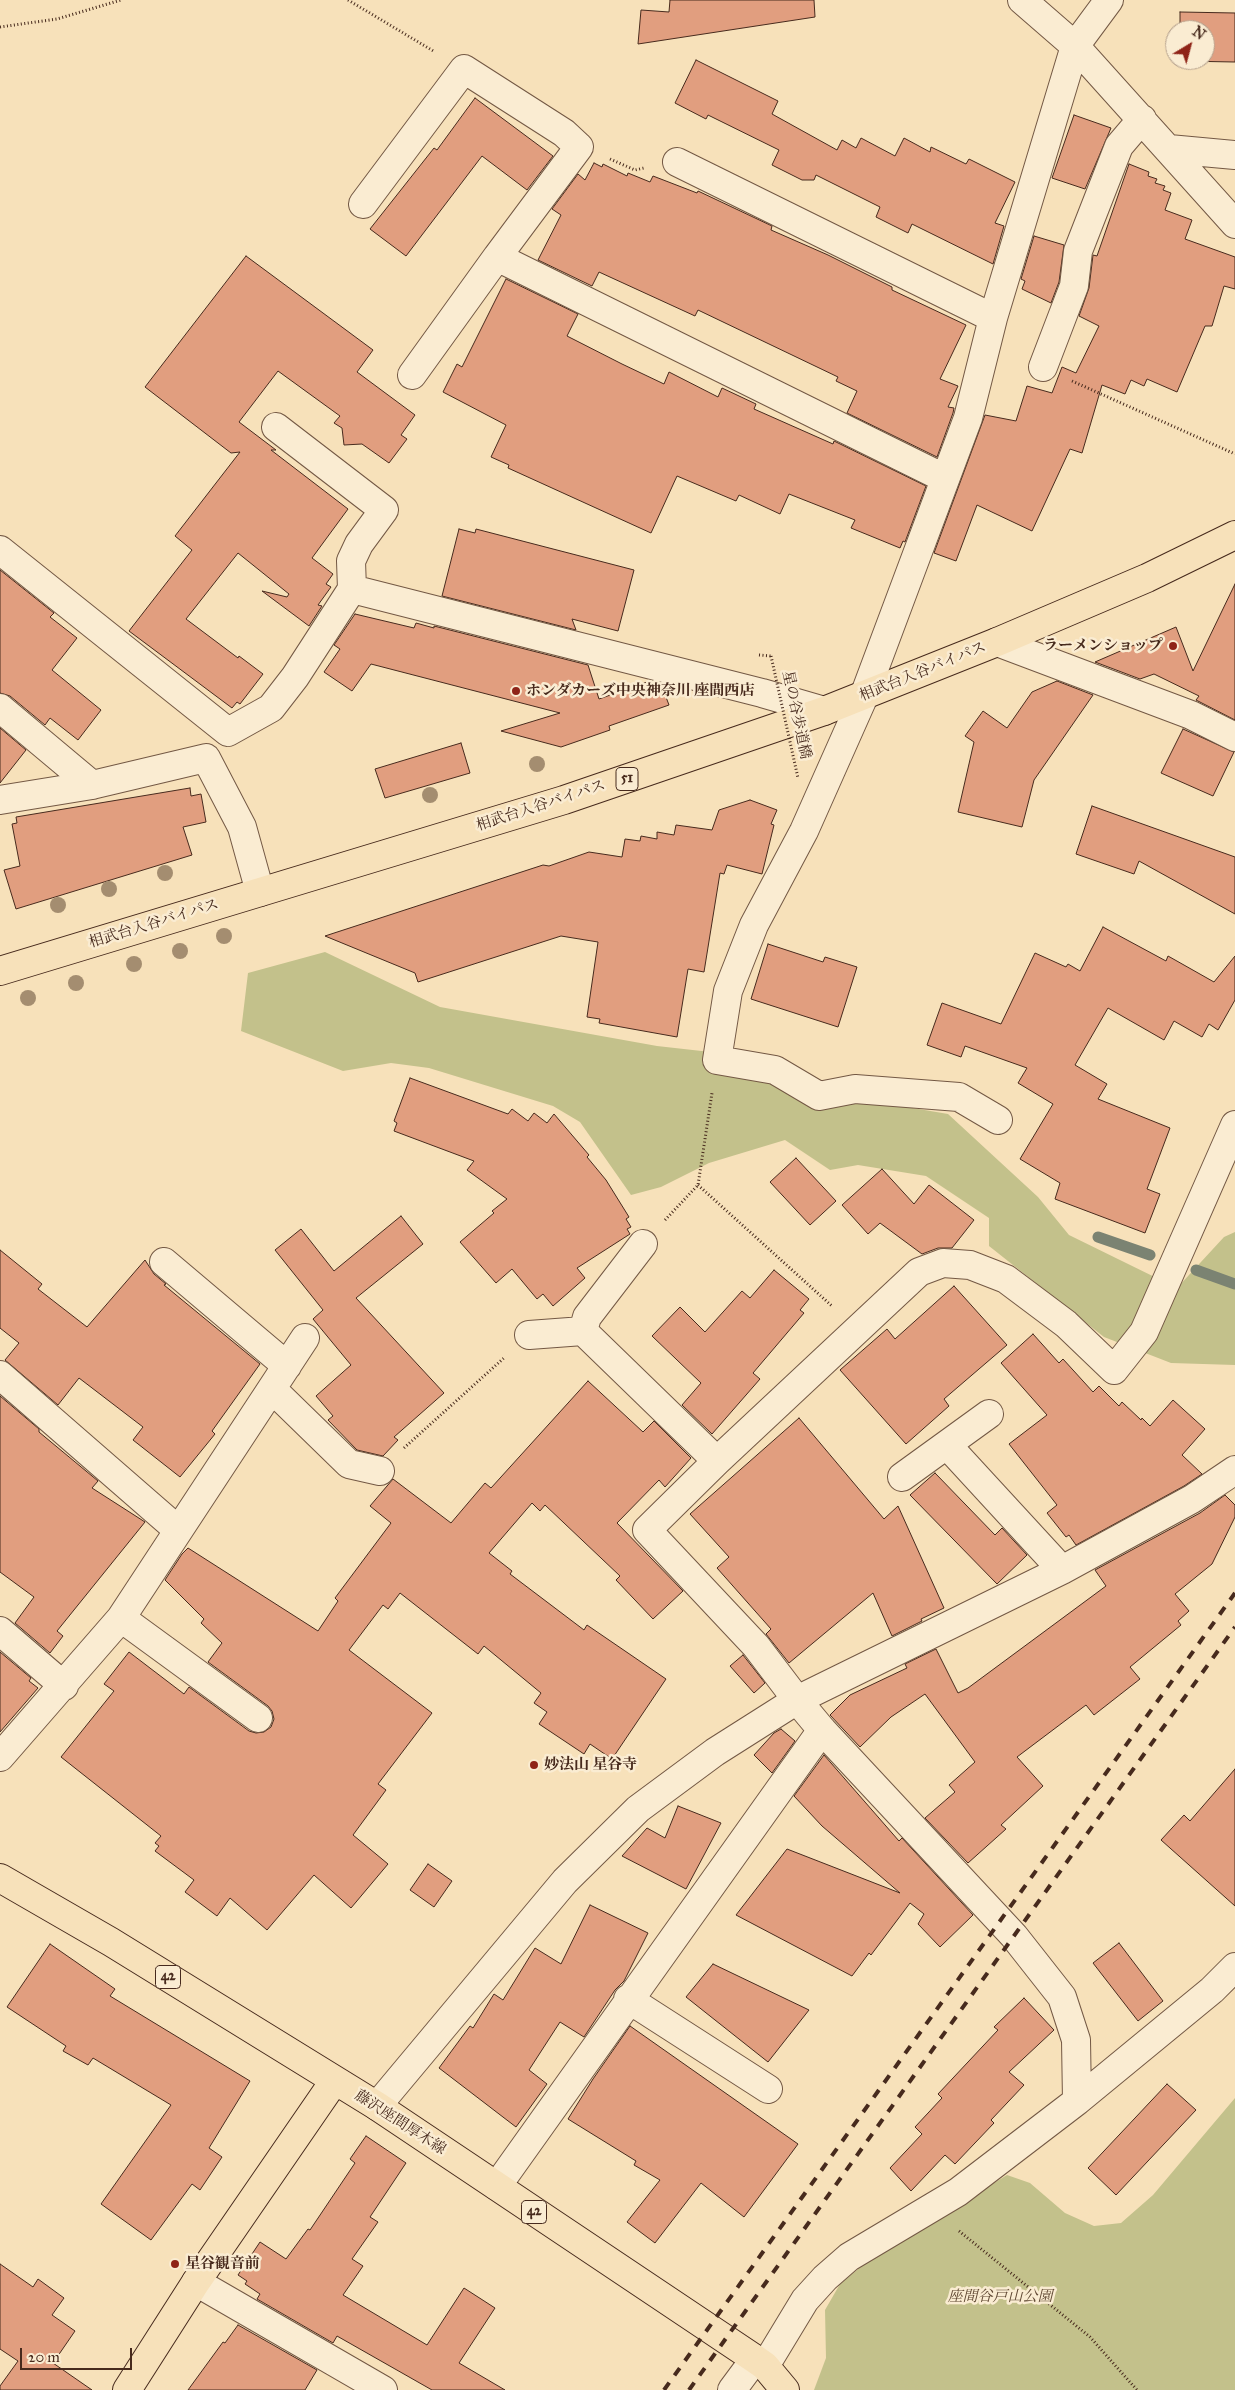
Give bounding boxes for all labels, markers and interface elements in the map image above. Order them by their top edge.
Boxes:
north arrow [1165,20,1215,70]
text: N [1189,23,1209,44]
place label: ラーメンショップ [1043,637,1163,655]
street label: 相武台入谷バイパス [857,638,989,706]
marker: ラーメンショップ [1167,640,1179,652]
street label: 星の谷歩道橋 [778,669,814,761]
place label: ホンダカーズ中央神奈川 座間西店 [526,682,754,700]
marker: ホンダカーズ中央神奈川 座間西店 [510,685,522,697]
road number: 51 [616,768,638,791]
street label: 相武台入谷バイパス [474,777,608,835]
street label: 相武台入谷バイパス [87,896,221,952]
place label: 妙法山 星谷寺 [544,1756,637,1774]
marker: 妙法山 星谷寺 [528,1759,540,1771]
road number: 42 [156,1965,180,1988]
street label: 藤沢座間厚木線 [351,2087,449,2159]
road number: 42 [522,2200,546,2224]
place label: 星谷観音前 [185,2255,260,2273]
marker: 星谷観音前 [169,2258,181,2270]
park label: 座間谷戸山公園 [948,2288,1052,2306]
scale bar [22,2338,135,2370]
text: 20 m [28,2348,60,2366]

